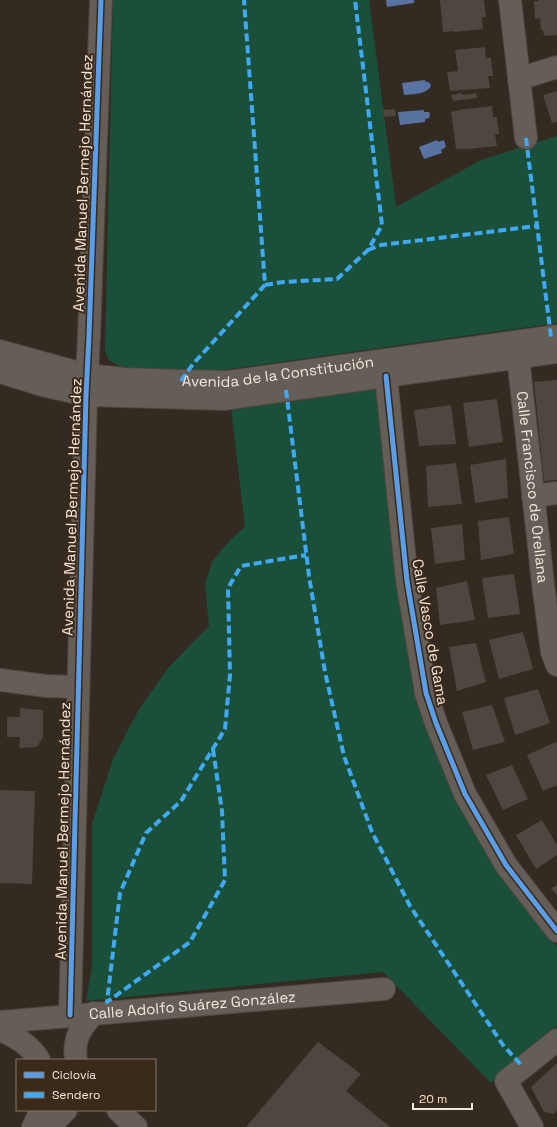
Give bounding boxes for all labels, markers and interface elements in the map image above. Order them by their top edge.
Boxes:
street label: Avenida Manuel Bermejo Hernández [69,54,96,312]
street label: Avenida de la Constitución [182,352,375,391]
street label: Avenida Manuel Bermejo Hernández [58,378,85,636]
street label: Calle Francisco de Orellana [513,390,553,585]
street label: Calle Vasco de Gama [408,557,453,707]
street label: Avenida Manuel Bermejo Hernández [51,702,74,960]
street label: Calle Adolfo Suárez González [88,987,296,1023]
legend [16,1059,156,1111]
text: Ciclovía [52,1067,96,1083]
scale bar [413,1085,472,1111]
text: Sendero [52,1087,100,1103]
text: 20 m [419,1091,447,1107]

